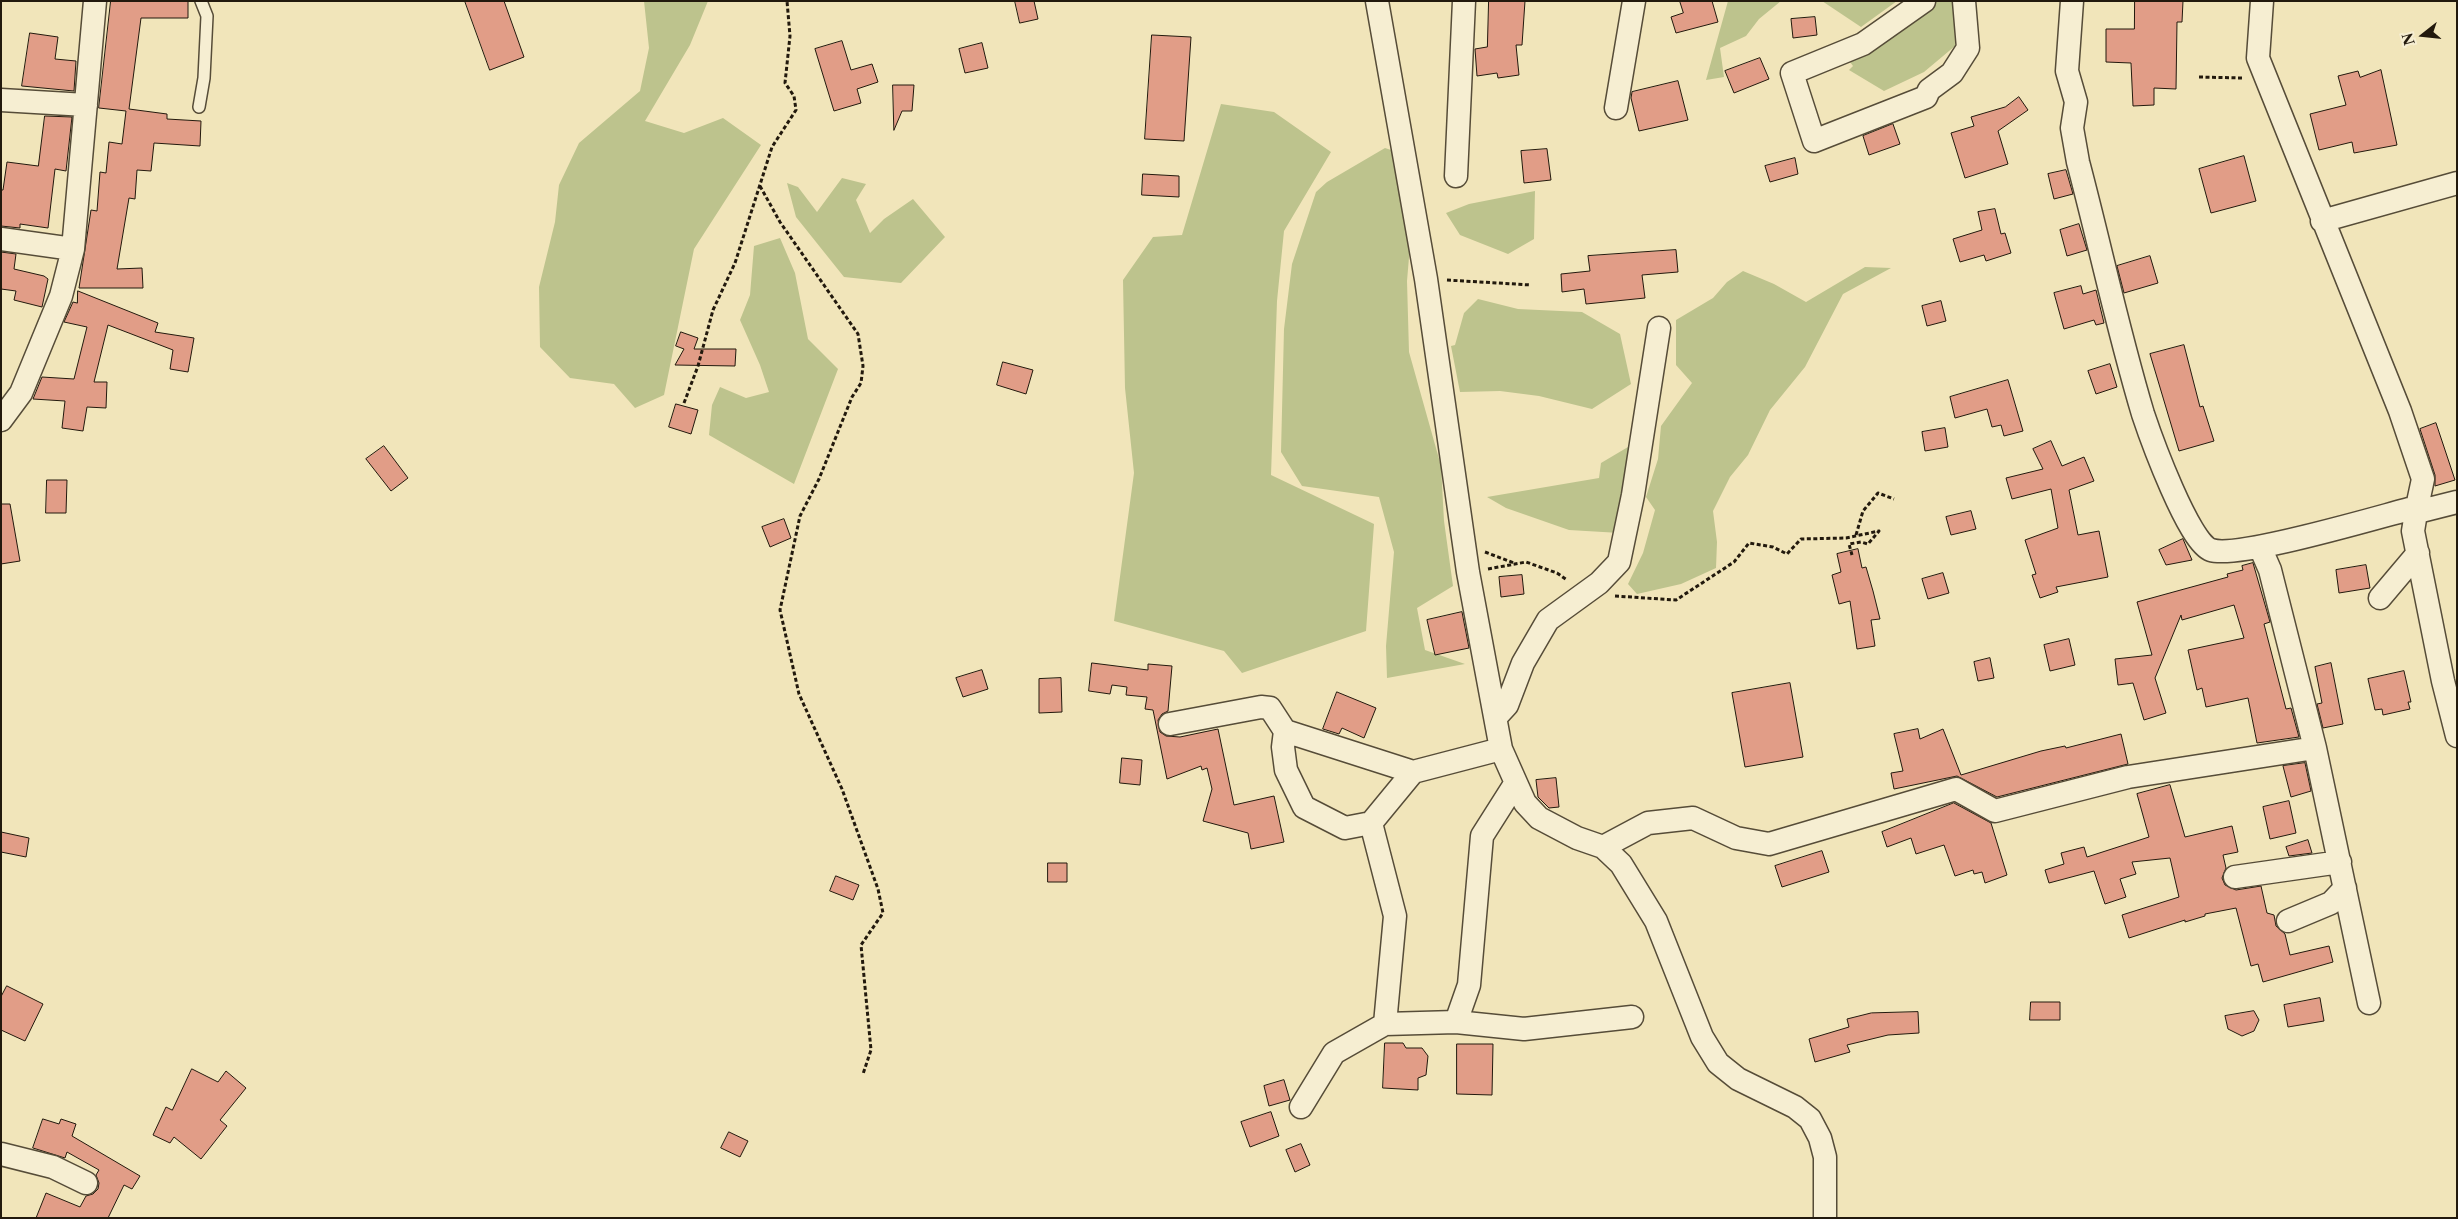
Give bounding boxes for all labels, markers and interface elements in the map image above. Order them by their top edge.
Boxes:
north arrow [2398,10,2448,60]
text: N [2398,31,2419,47]

